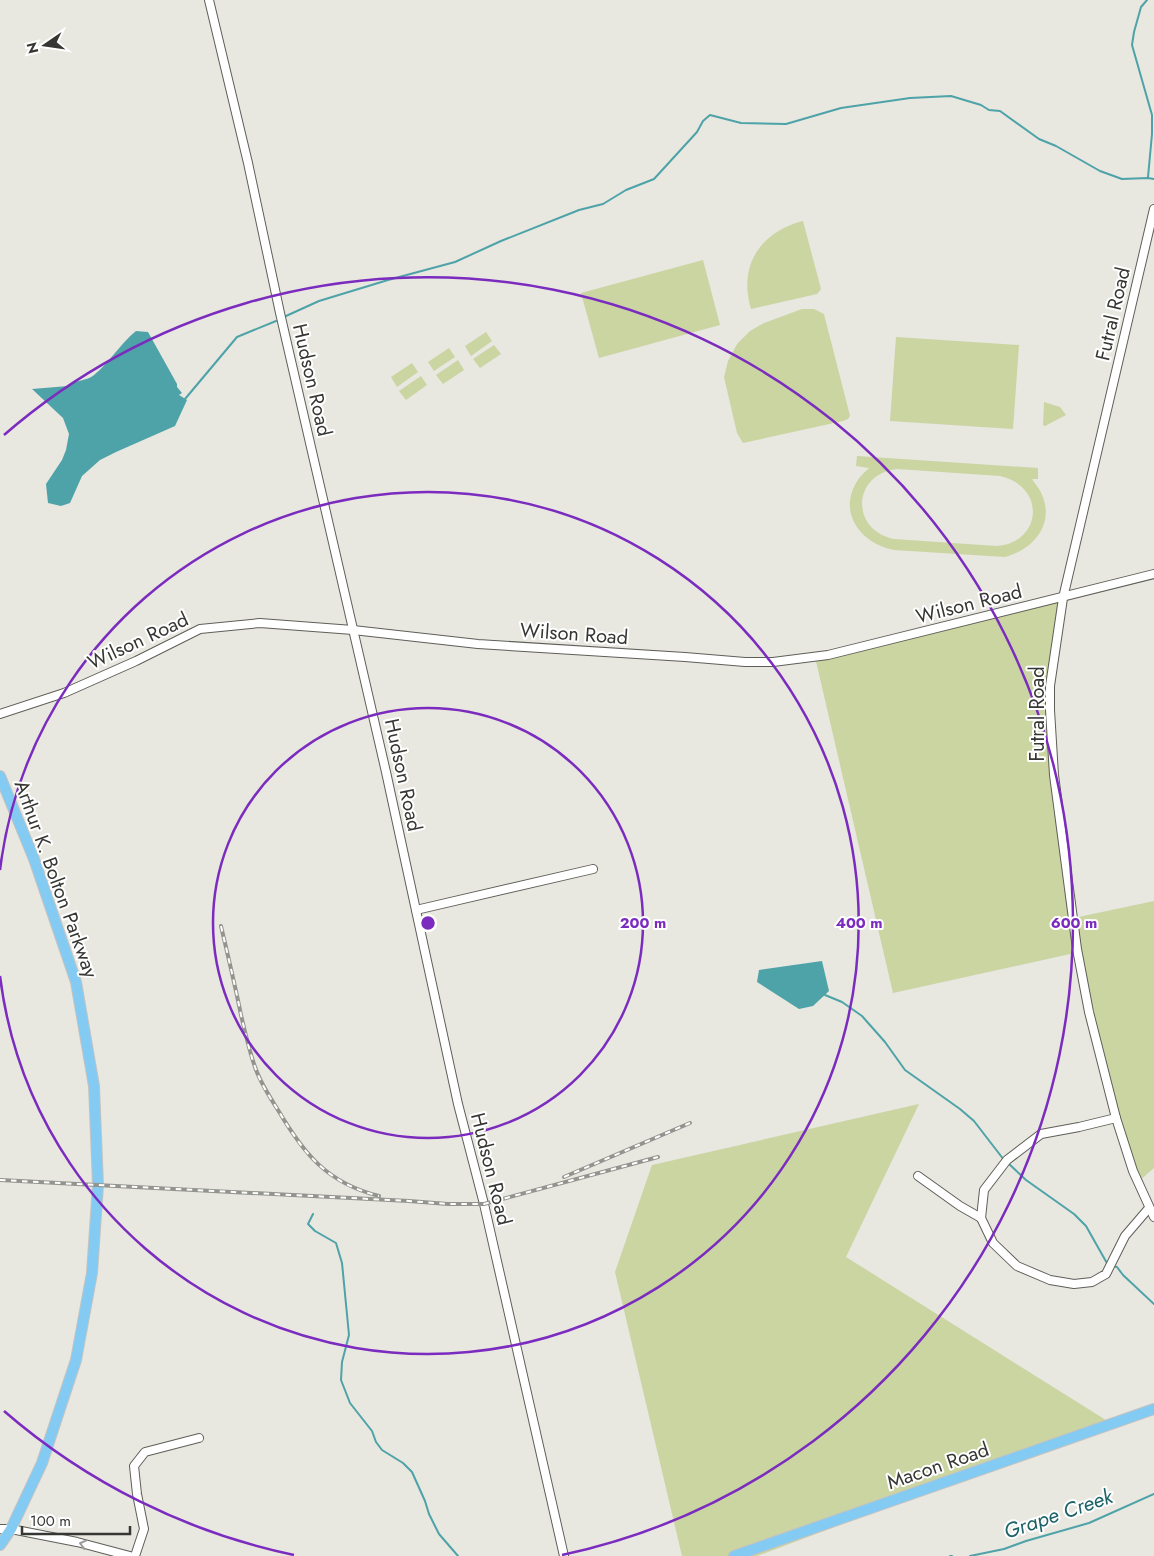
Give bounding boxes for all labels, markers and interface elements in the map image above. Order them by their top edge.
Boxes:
north arrow [20,20,70,70]
text: N [21,40,43,56]
street label: Futral Road [1088,264,1138,364]
street label: Hudson Road [285,321,339,439]
street label: Wilson Road [913,577,1025,631]
street label: Wilson Road [83,605,193,677]
street label: Wilson Road [519,616,629,652]
street label: Futral Road [1023,666,1052,762]
street label: Hudson Road [377,716,429,834]
street label: Arthur K. Bolton Parkway [7,776,105,982]
text: 200 m [620,912,666,934]
text: 400 m [835,912,883,934]
text: 600 m [1051,912,1097,934]
centre of rings [419,914,437,932]
street label: Hudson Road [463,1110,519,1228]
street label: Macon Road [883,1435,993,1497]
water label: Grape Creek [999,1481,1117,1547]
scale bar [22,1504,130,1536]
text: 100 m [30,1510,71,1532]
one-way arrow [78,1539,87,1550]

